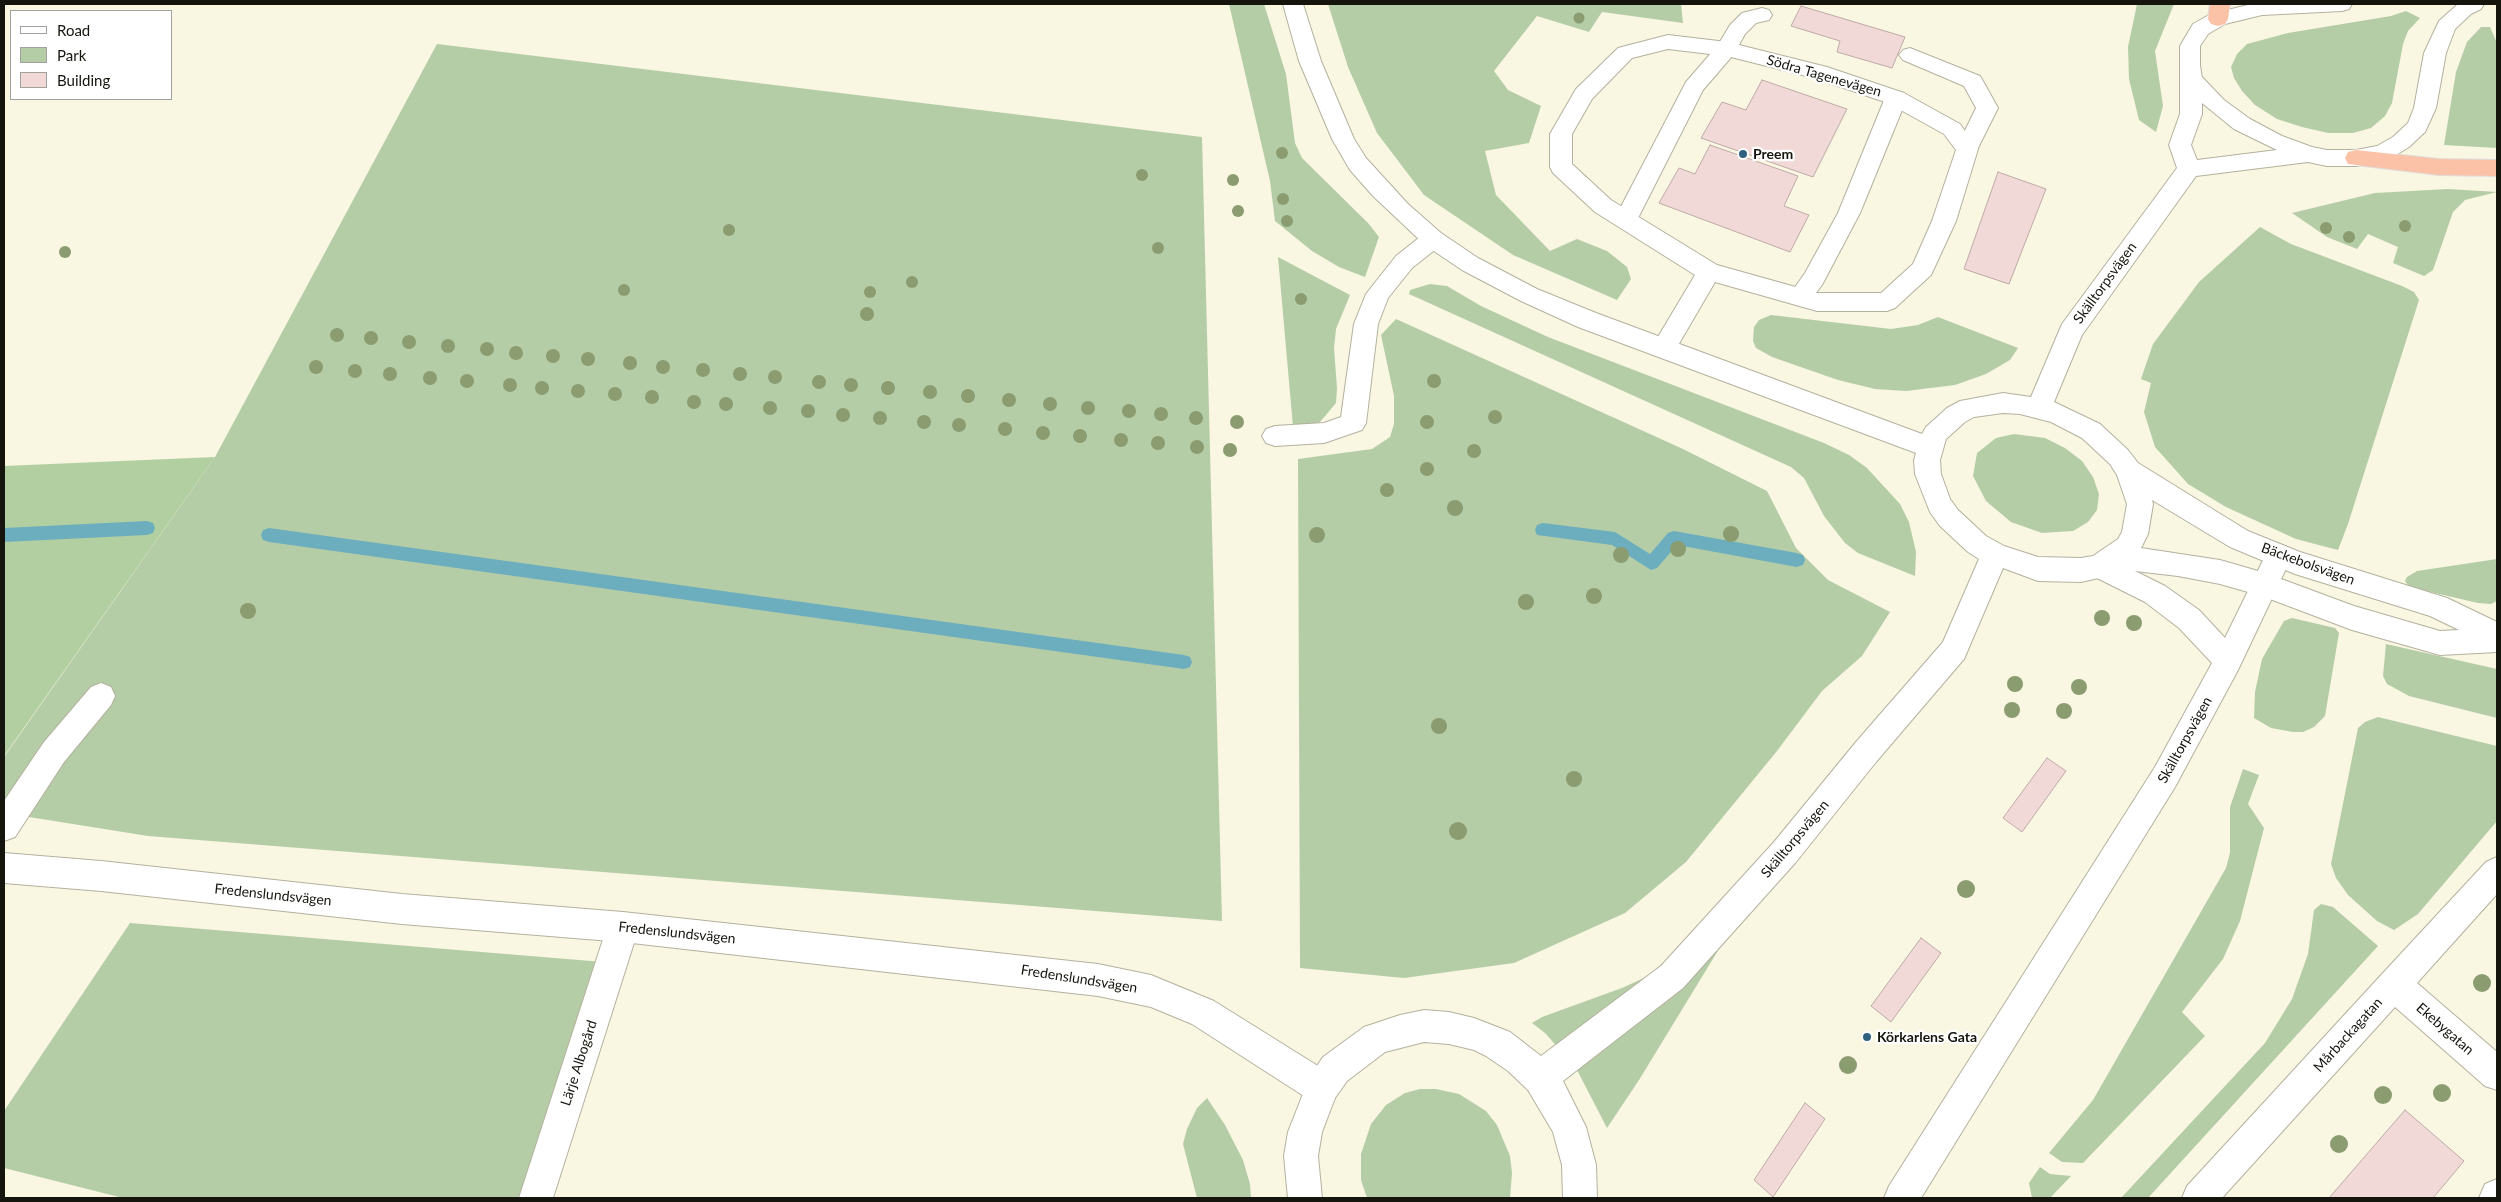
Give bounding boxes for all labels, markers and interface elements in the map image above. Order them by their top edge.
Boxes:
legend [10,10,172,100]
text: Road [57,21,90,39]
text: Park [57,46,86,64]
street label: Södra Tagenevägen [1765,52,1883,100]
text: Building [57,71,110,89]
place label: Preem [1753,146,1793,162]
marker: Preem [1737,148,1749,160]
street label: Skälltorpsvägen [2070,239,2140,327]
street label: Bäckebolsvägen [2259,539,2357,589]
street label: Skälltorpsvägen [2154,694,2216,786]
street label: Skälltorpsvägen [1758,797,1832,881]
street label: Fredenslundsvägen [214,880,332,910]
street label: Fredenslundsvägen [618,918,736,948]
street label: Fredenslundsvägen [1020,961,1138,997]
street label: Mårbackagatan [2310,994,2386,1076]
street label: Ekebygatan [2413,999,2477,1059]
street label: Lärje Albogård [557,1018,601,1108]
place label: Körkarlens Gata [1877,1029,1977,1045]
marker: Körkarlens Gata [1861,1031,1873,1043]

